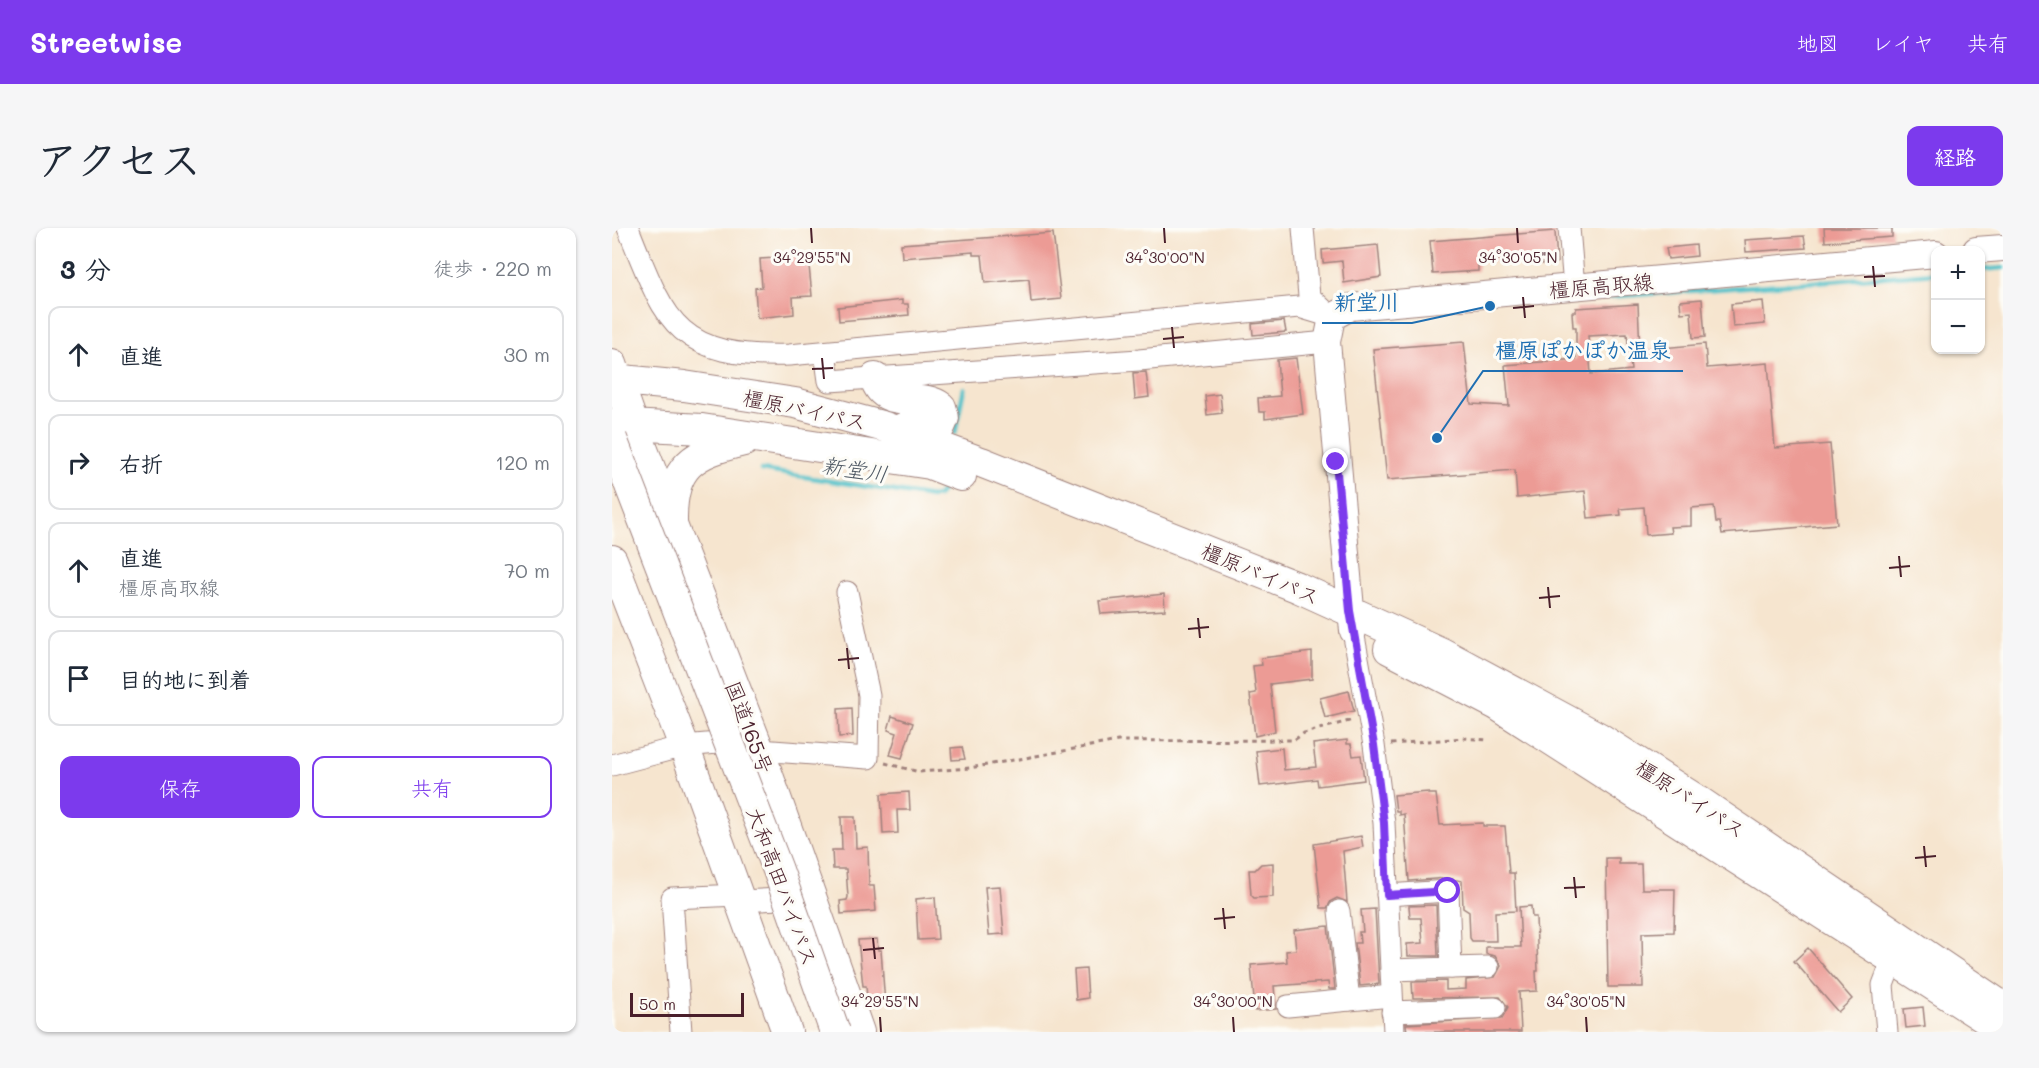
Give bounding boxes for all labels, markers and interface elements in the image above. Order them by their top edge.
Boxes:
text: Streetwise [30,24,182,60]
text: 地図 [1797,29,1839,56]
text: レイヤ [1872,29,1934,56]
text: 共有 [1967,29,2009,56]
button: 経路 [1907,126,2003,186]
text: アクセス [36,131,201,186]
map controls [1931,246,1985,354]
button: + [1931,246,1985,300]
text: 34°29'55"N [773,247,851,267]
text: 34°30'00"N [1125,247,1205,267]
text: 34°30'05"N [1478,247,1558,267]
text: 3 分 [60,252,111,286]
text: 徒歩 · 220 m [434,255,552,281]
street label: 橿原高取線 [1548,267,1654,303]
callout: 新堂川 [1322,283,1412,323]
text: 新堂川 [1334,287,1400,316]
button: − [1931,300,1985,354]
callout: 橿原ぽかぽか温泉 [1483,331,1683,371]
text: 橿原ぽかぽか温泉 [1495,335,1671,364]
icon: ahead [62,338,95,371]
text: 直進 [119,341,163,370]
text: 30 m [504,341,550,367]
street label: 橿原バイパス [741,383,869,435]
icon: right [62,446,95,479]
route end [1322,448,1348,474]
text: 右折 [119,449,163,478]
text: 120 m [495,449,550,475]
water label: 新堂川 [820,450,890,488]
street label: 橿原バイパス [1198,536,1324,610]
text: 直進 [119,543,163,572]
icon: ahead [62,554,95,587]
text: 70 m [504,557,550,583]
text: 橿原高取線 [119,574,219,600]
icon: arrive [62,662,95,695]
text: 目的地に到着 [119,665,251,694]
street label: 国道165号 [720,677,780,777]
street label: 橿原バイパス [1631,752,1751,844]
button: 保存 [60,756,300,818]
button: 共有 [312,756,552,818]
street label: 大和高田バイパス [742,803,824,969]
route start [1434,877,1460,903]
scale bar [630,990,744,1018]
text: 34°29'55"N [841,991,919,1011]
text: 34°30'00"N [1193,991,1273,1011]
text: 34°30'05"N [1546,991,1626,1011]
text: 50 m [639,993,676,1014]

